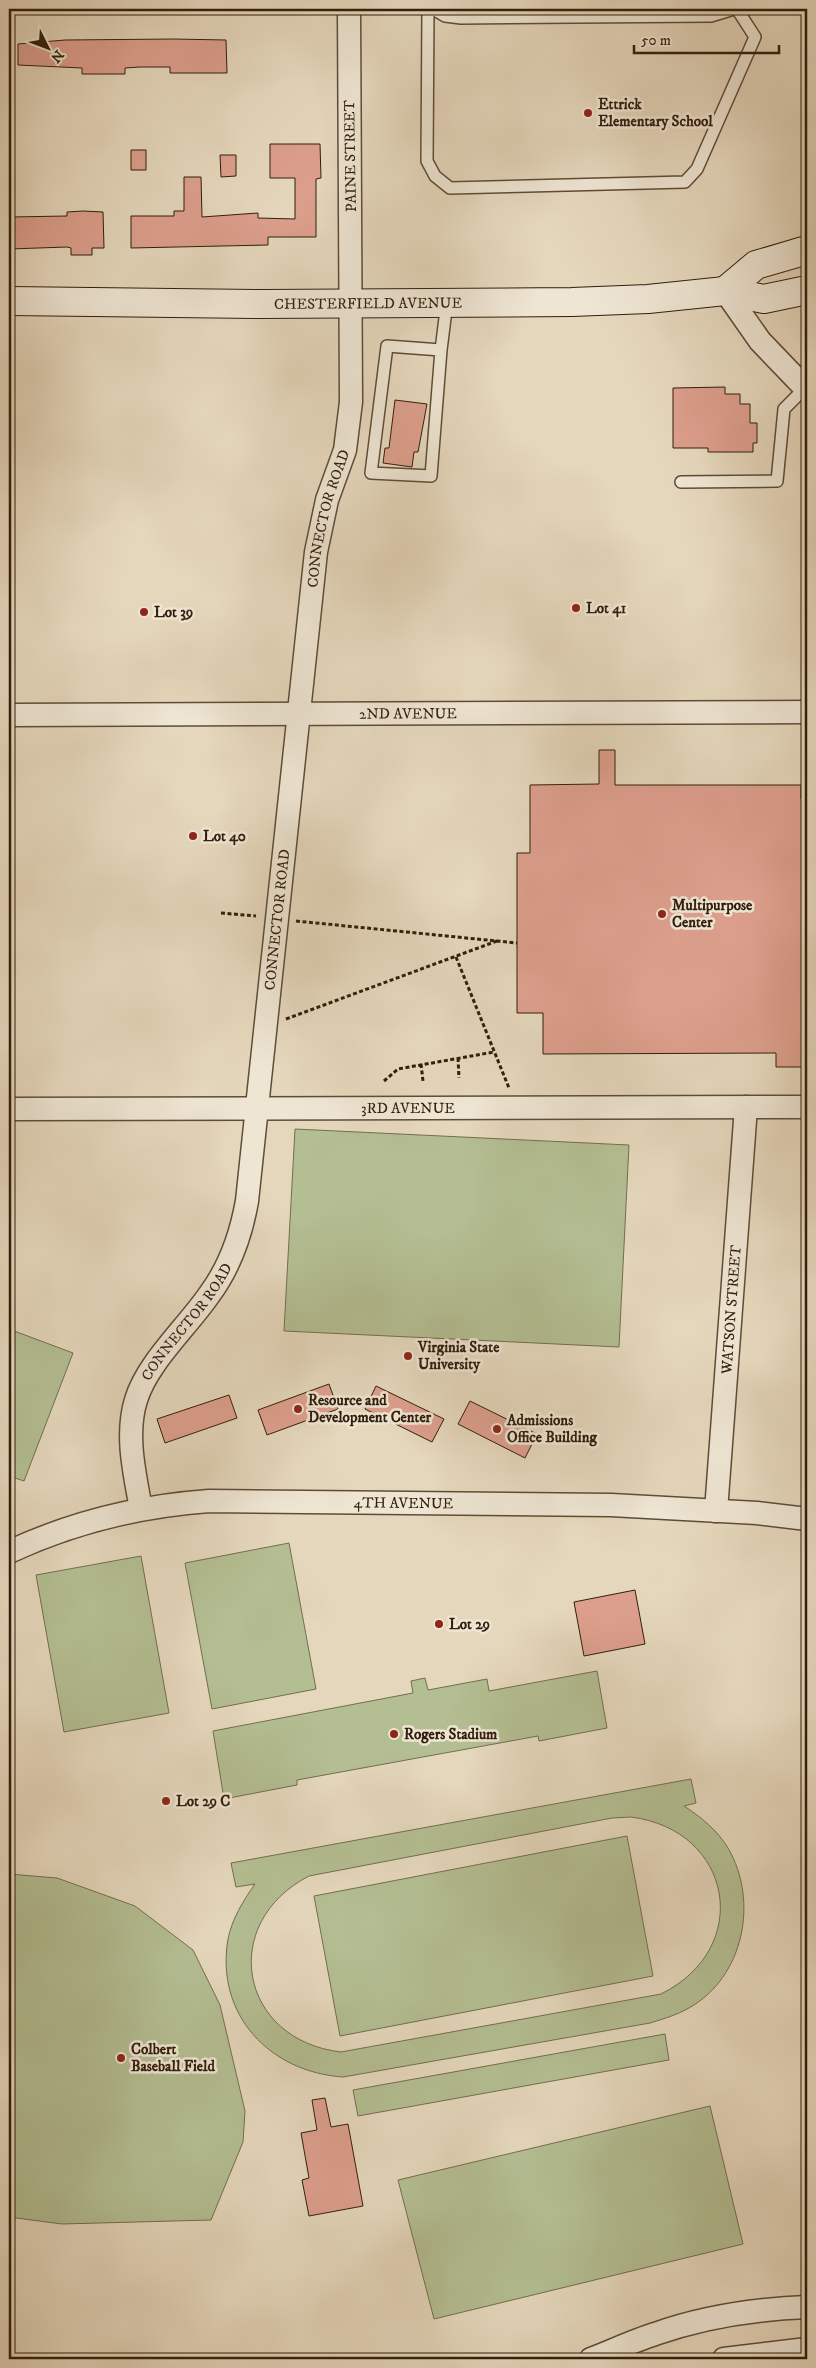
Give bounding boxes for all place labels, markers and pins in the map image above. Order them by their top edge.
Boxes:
place label: Ettrick Elementary School [598,95,713,131]
marker: Ettrick Elementary School [582,107,594,119]
place label: Lot 41 [586,599,627,618]
marker: Lot 41 [570,602,582,614]
place label: Lot 39 [154,603,193,622]
marker: Lot 39 [138,606,150,618]
place label: Lot 40 [203,827,246,846]
marker: Lot 40 [187,830,199,842]
place label: Multipurpose Center [672,896,753,932]
marker: Multipurpose Center [656,908,668,920]
place label: Virginia State University [417,1338,500,1374]
marker: Virginia State University [402,1350,414,1362]
place label: Resource and Development Center [308,1391,432,1427]
marker: Resource and Development Center [292,1403,304,1415]
place label: Admissions Office Building [506,1411,598,1447]
marker: Admissions Office Building [491,1423,503,1435]
place label: Lot 29 [449,1615,490,1634]
marker: Lot 29 [433,1618,445,1630]
place label: Rogers Stadium [404,1725,498,1744]
marker: Rogers Stadium [388,1728,400,1740]
place label: Lot 29 C [176,1792,230,1811]
marker: Lot 29 C [160,1795,172,1807]
place label: Colbert Baseball Field [131,2040,215,2076]
marker: Colbert Baseball Field [115,2052,127,2064]

